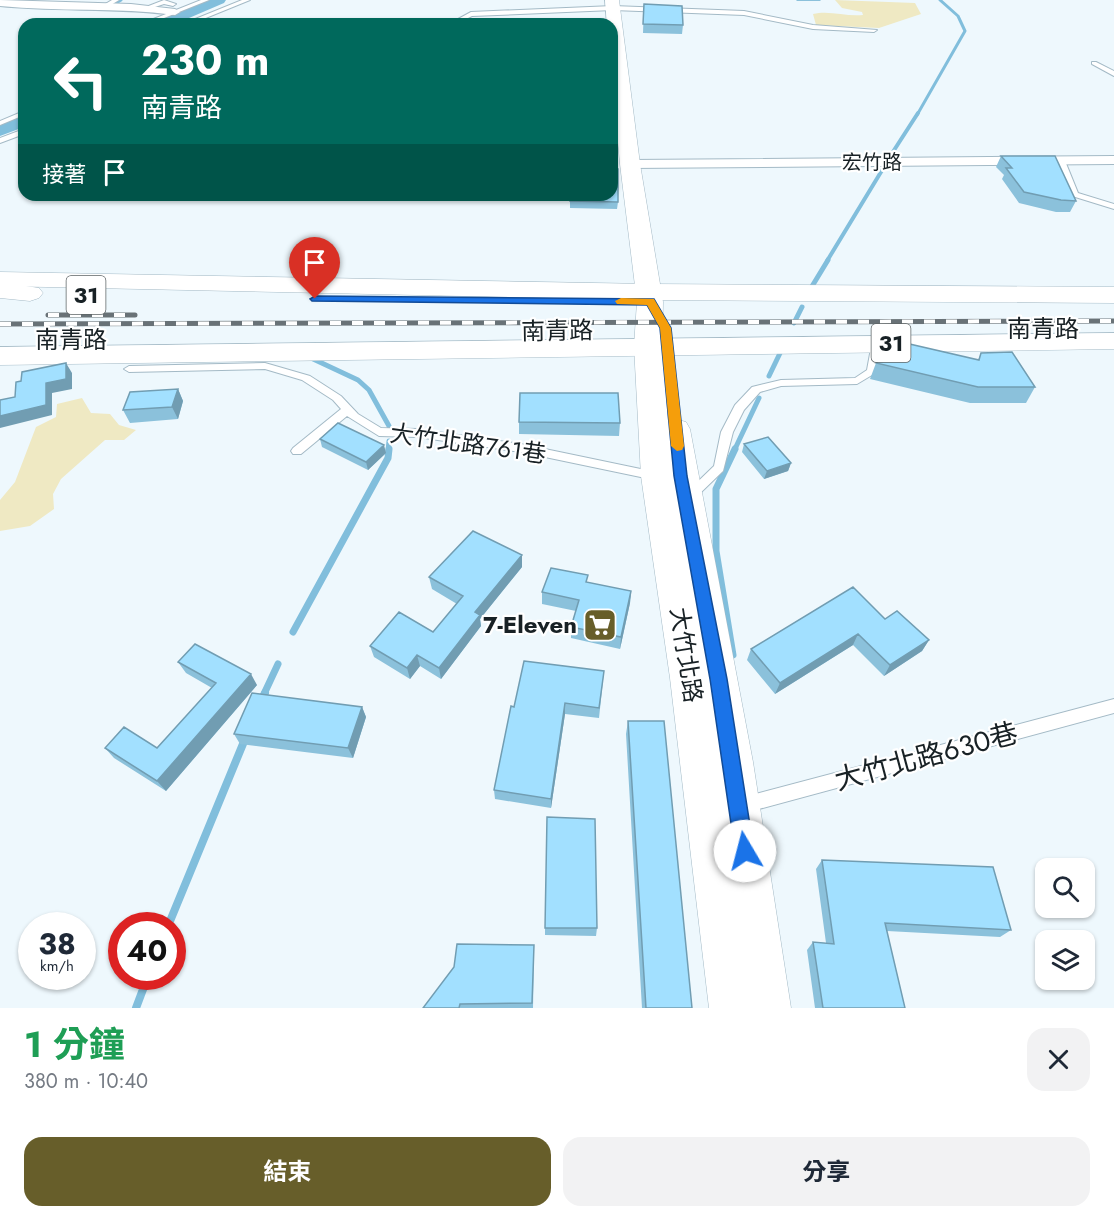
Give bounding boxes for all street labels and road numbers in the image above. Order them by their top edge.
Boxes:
street label: 宏竹路 [842,148,902,177]
road number: 31 [66,276,106,314]
street label: 南青路 [1007,311,1079,346]
street label: 南青路 [521,312,593,349]
street label: 南青路 [35,322,107,357]
road number: 31 [872,324,910,362]
street label: 大竹北路761巷 [388,415,548,472]
street label: 大竹北路 [662,605,711,705]
street label: 大竹北路630巷 [830,712,1022,801]

